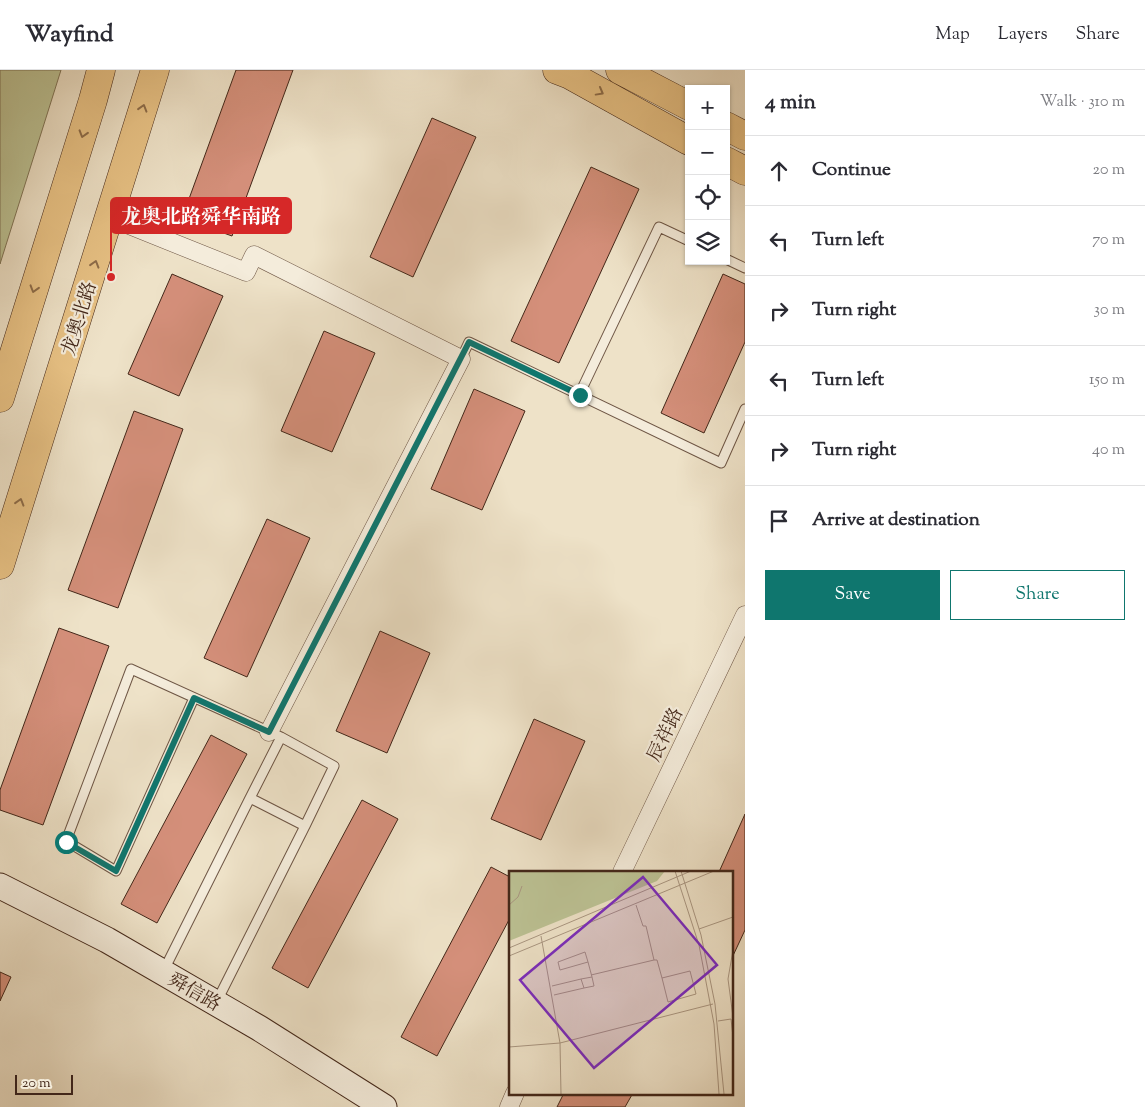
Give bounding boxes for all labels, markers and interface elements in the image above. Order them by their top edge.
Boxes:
text: Wayfind [25,18,113,52]
text: Map [935,22,970,48]
text: Layers [998,22,1048,48]
text: Share [1076,22,1120,48]
map controls [685,85,730,265]
button: + [685,85,730,130]
one-way arrow [595,86,604,96]
text: 4 min [765,88,816,118]
text: Walk · 310 m [1040,91,1125,114]
one-way arrow [137,105,147,113]
one-way arrow [78,129,88,137]
button: − [685,130,730,175]
icon: ahead [765,157,793,185]
text: Continue [812,157,891,184]
text: 20 m [1092,159,1125,182]
button: locate [685,175,730,220]
callout: 龙奥北路舜华南路 [111,198,291,233]
text: 龙奥北路舜华南路 [121,204,281,233]
button: layers [685,220,730,265]
icon: left [765,227,793,255]
text: Turn left [812,227,884,254]
text: 70 m [1092,229,1125,252]
one-way arrow [89,260,99,268]
street label: 龙奥北路 [56,278,104,359]
one-way arrow [30,284,40,292]
icon: right [765,297,793,325]
text: Turn right [812,297,896,324]
text: 30 m [1094,299,1125,322]
icon: left [765,367,793,395]
text: Turn left [812,367,884,394]
text: 150 m [1089,369,1125,392]
route end [569,384,592,407]
icon: right [765,437,793,465]
text: Turn right [812,437,896,464]
text: 40 m [1092,439,1125,462]
one-way arrow [14,499,24,507]
icon: arrive [765,507,793,535]
text: Arrive at destination [812,507,980,534]
button: Save [765,570,940,620]
button: Share [950,570,1125,620]
street label: 辰祥路 [642,704,691,767]
route start [55,831,78,854]
inset map [509,871,732,1094]
street label: 舜信路 [162,967,225,1019]
scale bar [15,1072,72,1095]
text: 20 m [22,1074,51,1094]

